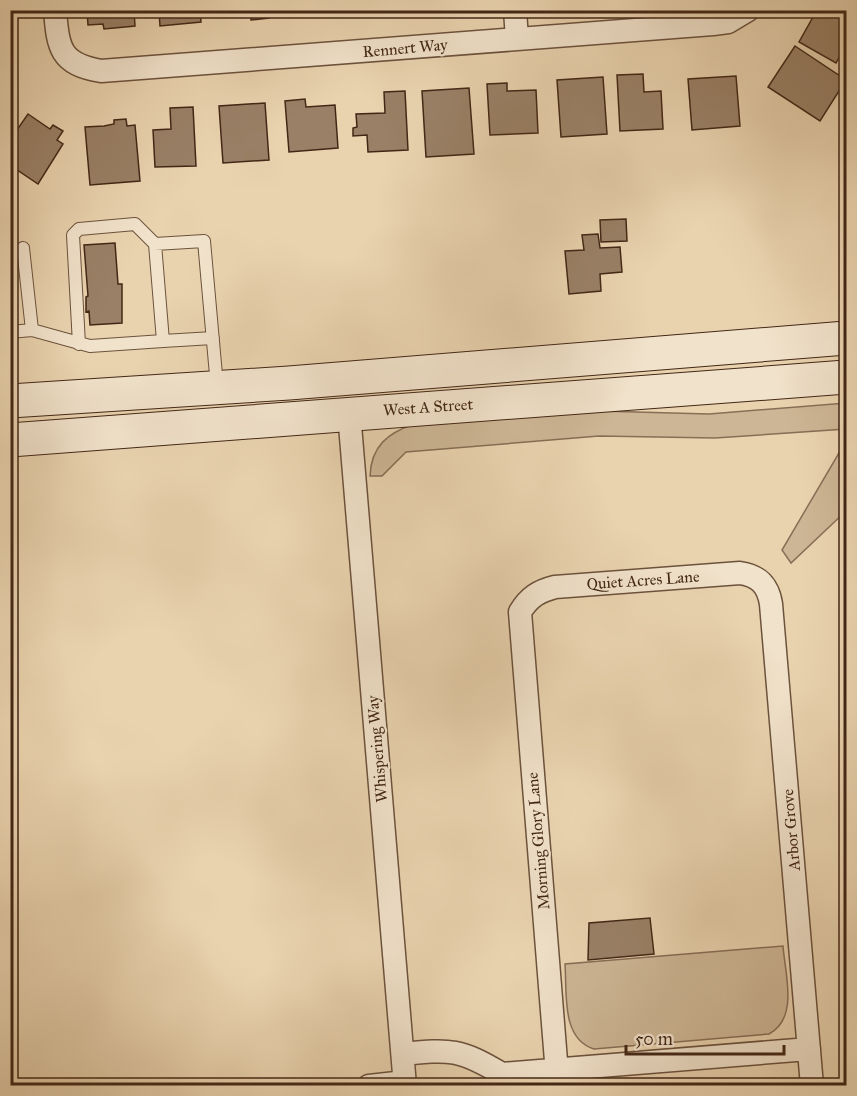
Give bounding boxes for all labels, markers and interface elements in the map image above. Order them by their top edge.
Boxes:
street label: Rennert Way [362,35,449,61]
street label: West A Street [382,394,474,420]
street label: Quiet Acres Lane [586,567,700,593]
street label: Whispering Way [363,694,392,803]
street label: Morning Glory Lane [522,771,554,911]
street label: Arbor Grove [778,788,804,873]
scale bar [626,1018,784,1056]
text: 50 m [635,1028,673,1050]

